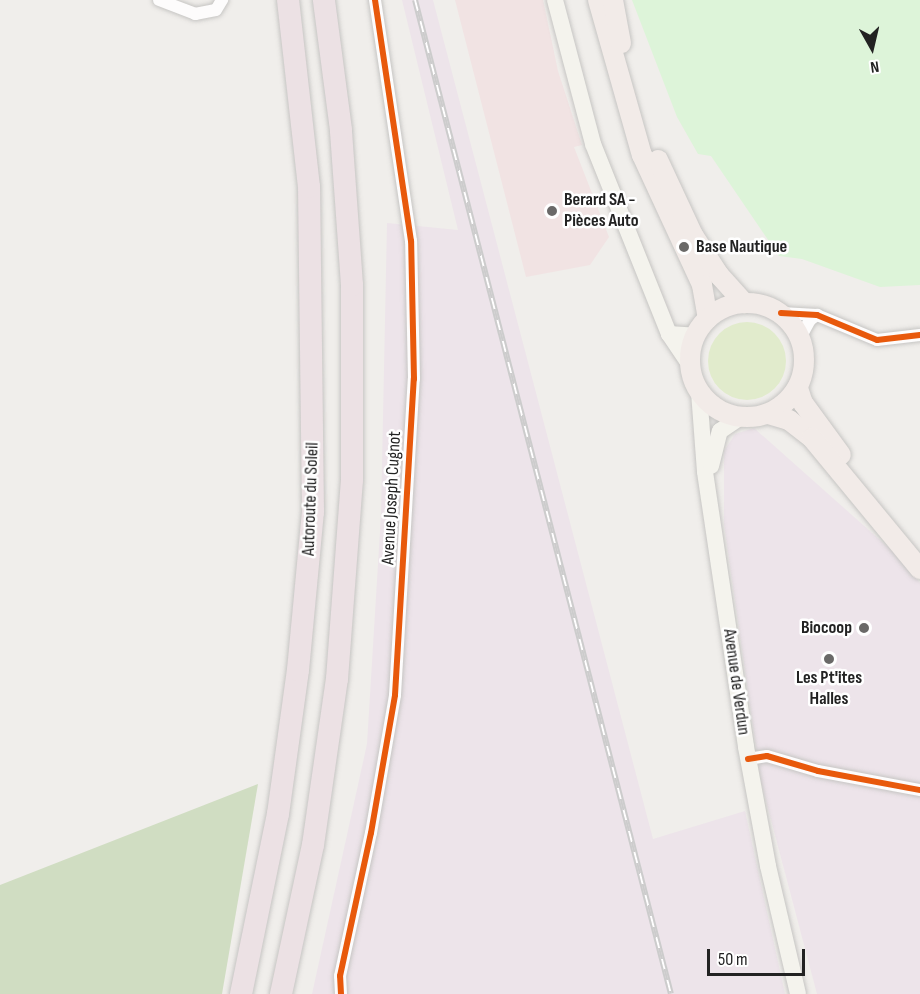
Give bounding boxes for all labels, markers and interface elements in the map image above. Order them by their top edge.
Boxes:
north arrow [842,18,902,78]
text: N [869,56,880,76]
place label: Berard SA - Pièces Auto [564,190,639,232]
marker: Berard SA - Pièces Auto [545,204,559,218]
place label: Base Nautique [696,236,787,258]
marker: Base Nautique [677,240,691,254]
street label: Avenue Joseph Cugnot [378,431,406,565]
street label: Autoroute du Soleil [298,442,324,556]
place label: Biocoop [801,617,852,639]
marker: Biocoop [857,621,871,635]
street label: Avenue de Verdun [718,628,754,736]
marker: Les Pt'ites Halles [822,652,836,666]
place label: Les Pt'ites Halles [796,668,862,710]
scale bar [710,937,808,975]
text: 50 m [718,949,748,970]

